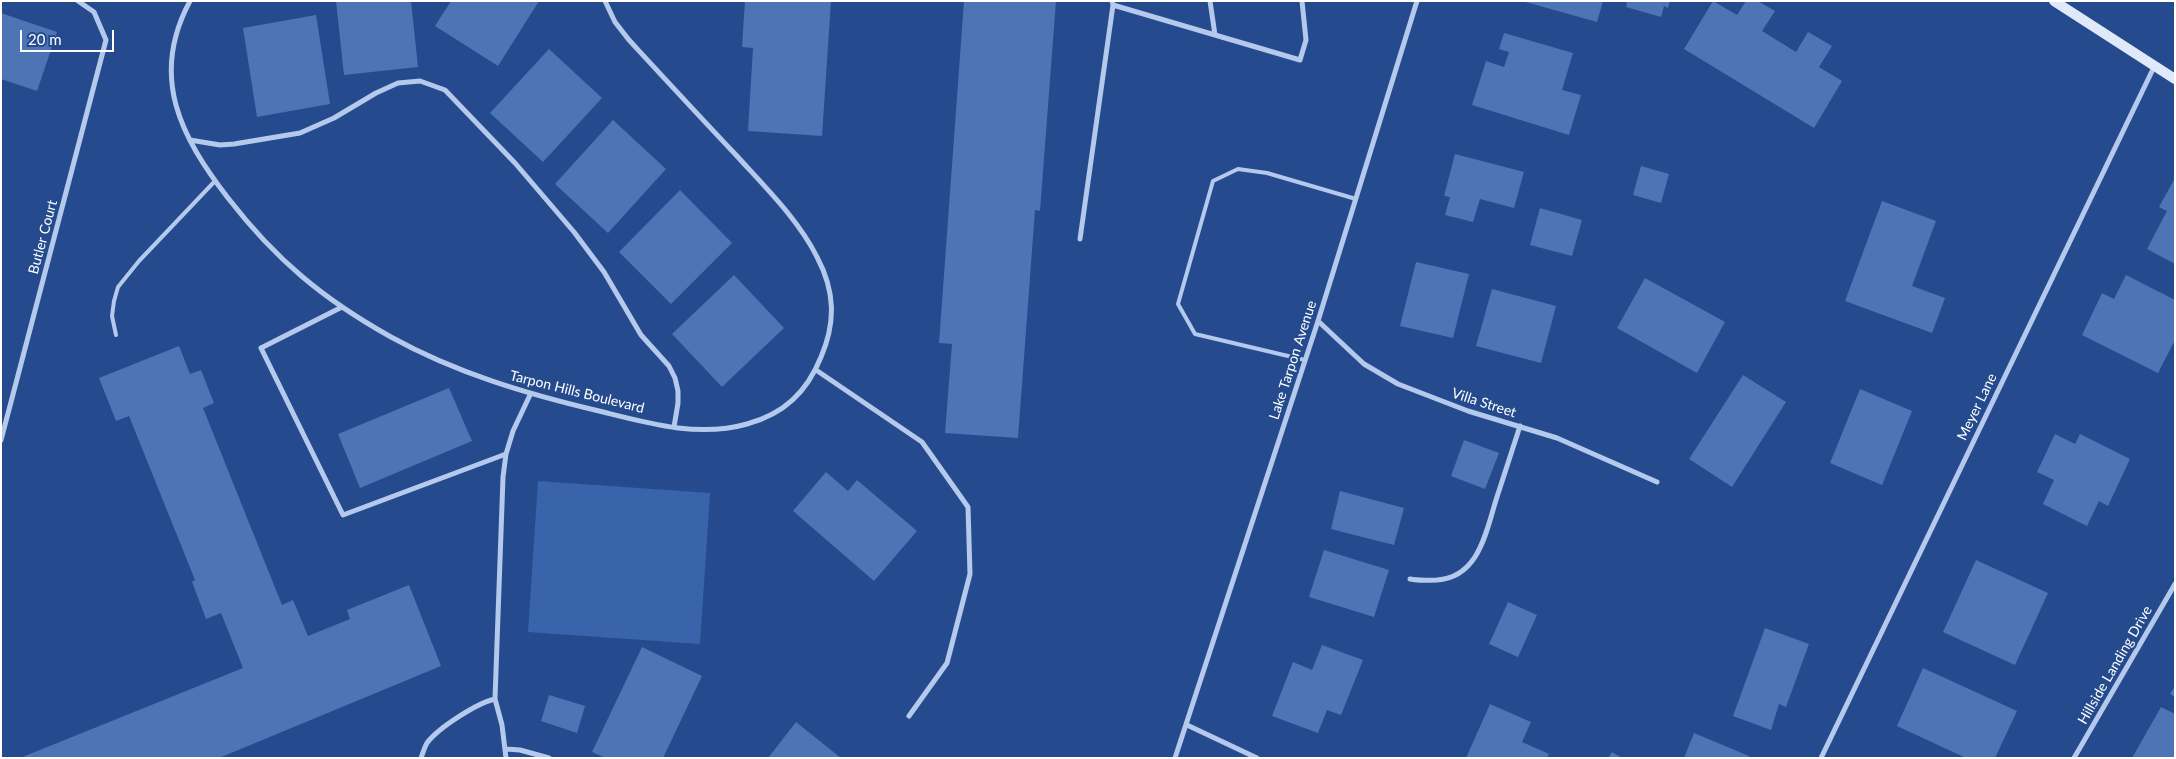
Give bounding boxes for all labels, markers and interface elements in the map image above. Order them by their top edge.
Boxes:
scale bar [22,20,116,52]
text: 20 m [28,30,62,48]
street label: Butler Court [25,198,61,276]
street label: Lake Tarpon Avenue [1266,298,1320,422]
street label: Tarpon Hills Boulevard [508,367,646,417]
street label: Meyer Lane [1954,371,2000,443]
street label: Villa Street [1450,385,1518,421]
street label: Hillside Landing Drive [2074,603,2156,727]

